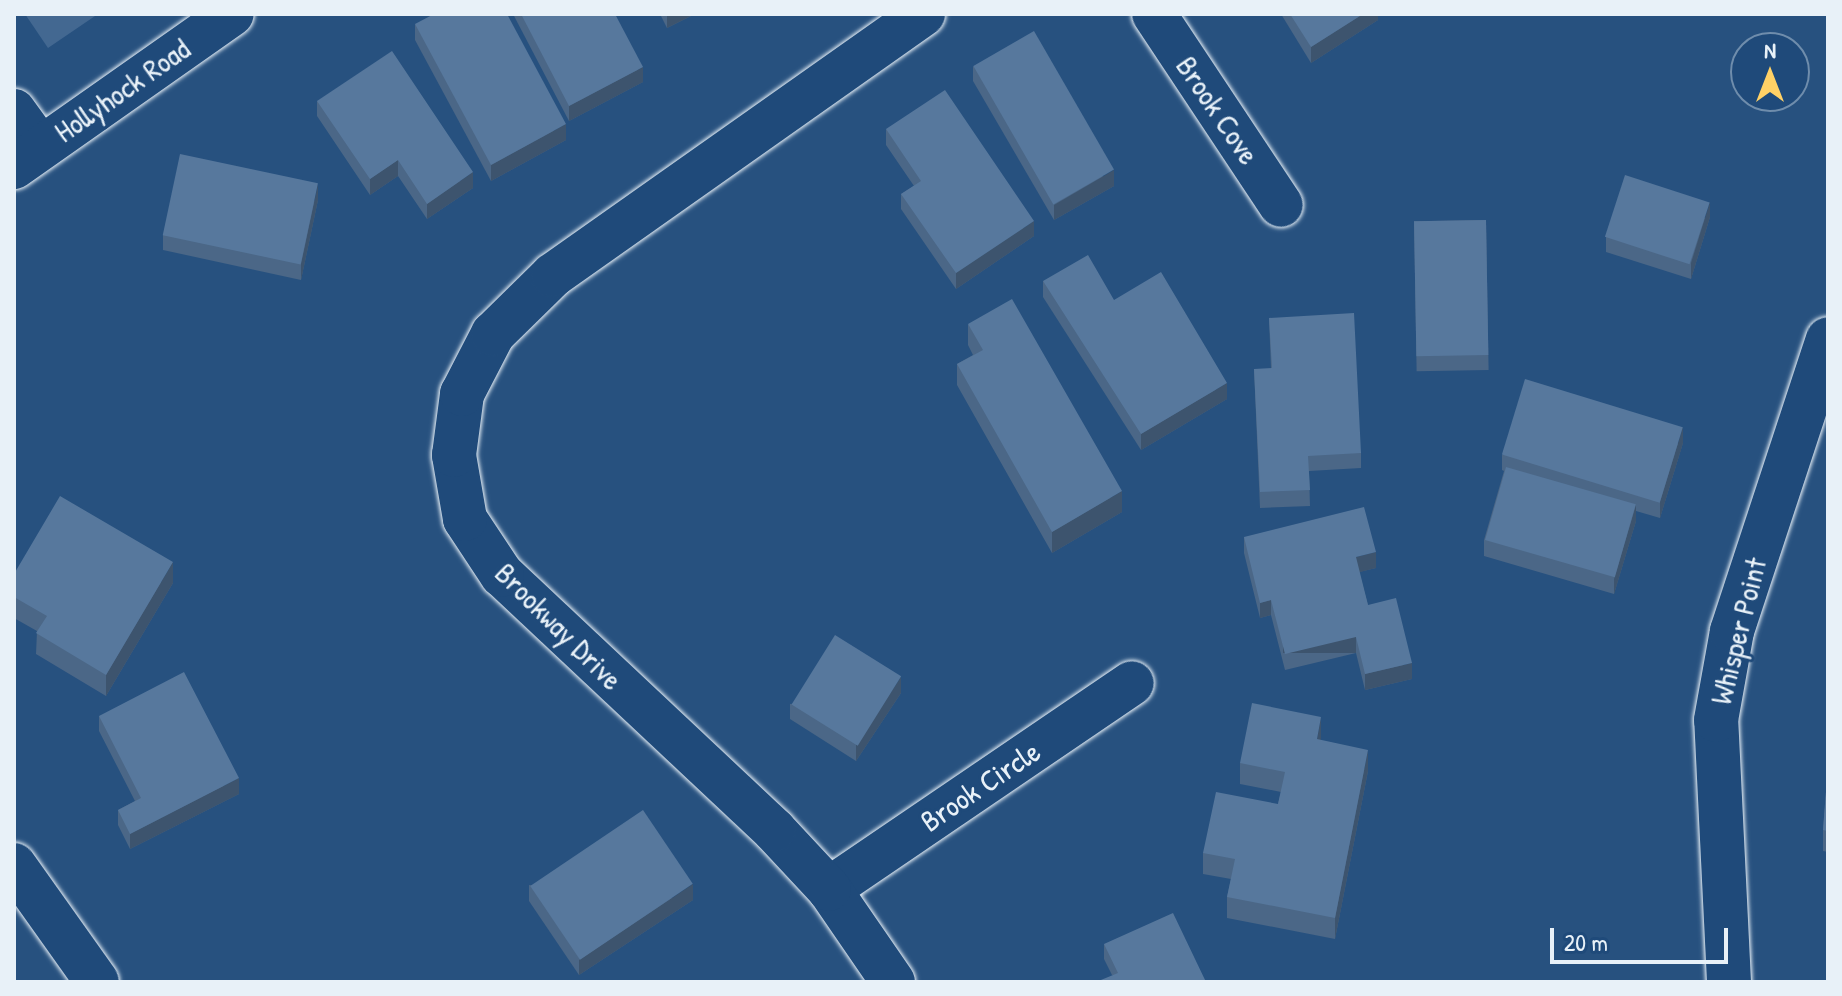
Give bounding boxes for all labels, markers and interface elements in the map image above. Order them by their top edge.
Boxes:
street label: Hollyhock Road [48,30,196,150]
north arrow [1730,32,1810,112]
text: N [1764,35,1776,65]
street label: Brook Cove [1169,49,1267,171]
street label: Whisper Point [1702,554,1774,708]
street label: Brookway Drive [488,555,630,697]
street label: Brook Circle [913,733,1047,839]
scale bar [1554,912,1732,962]
text: 20 m [1564,926,1608,958]

